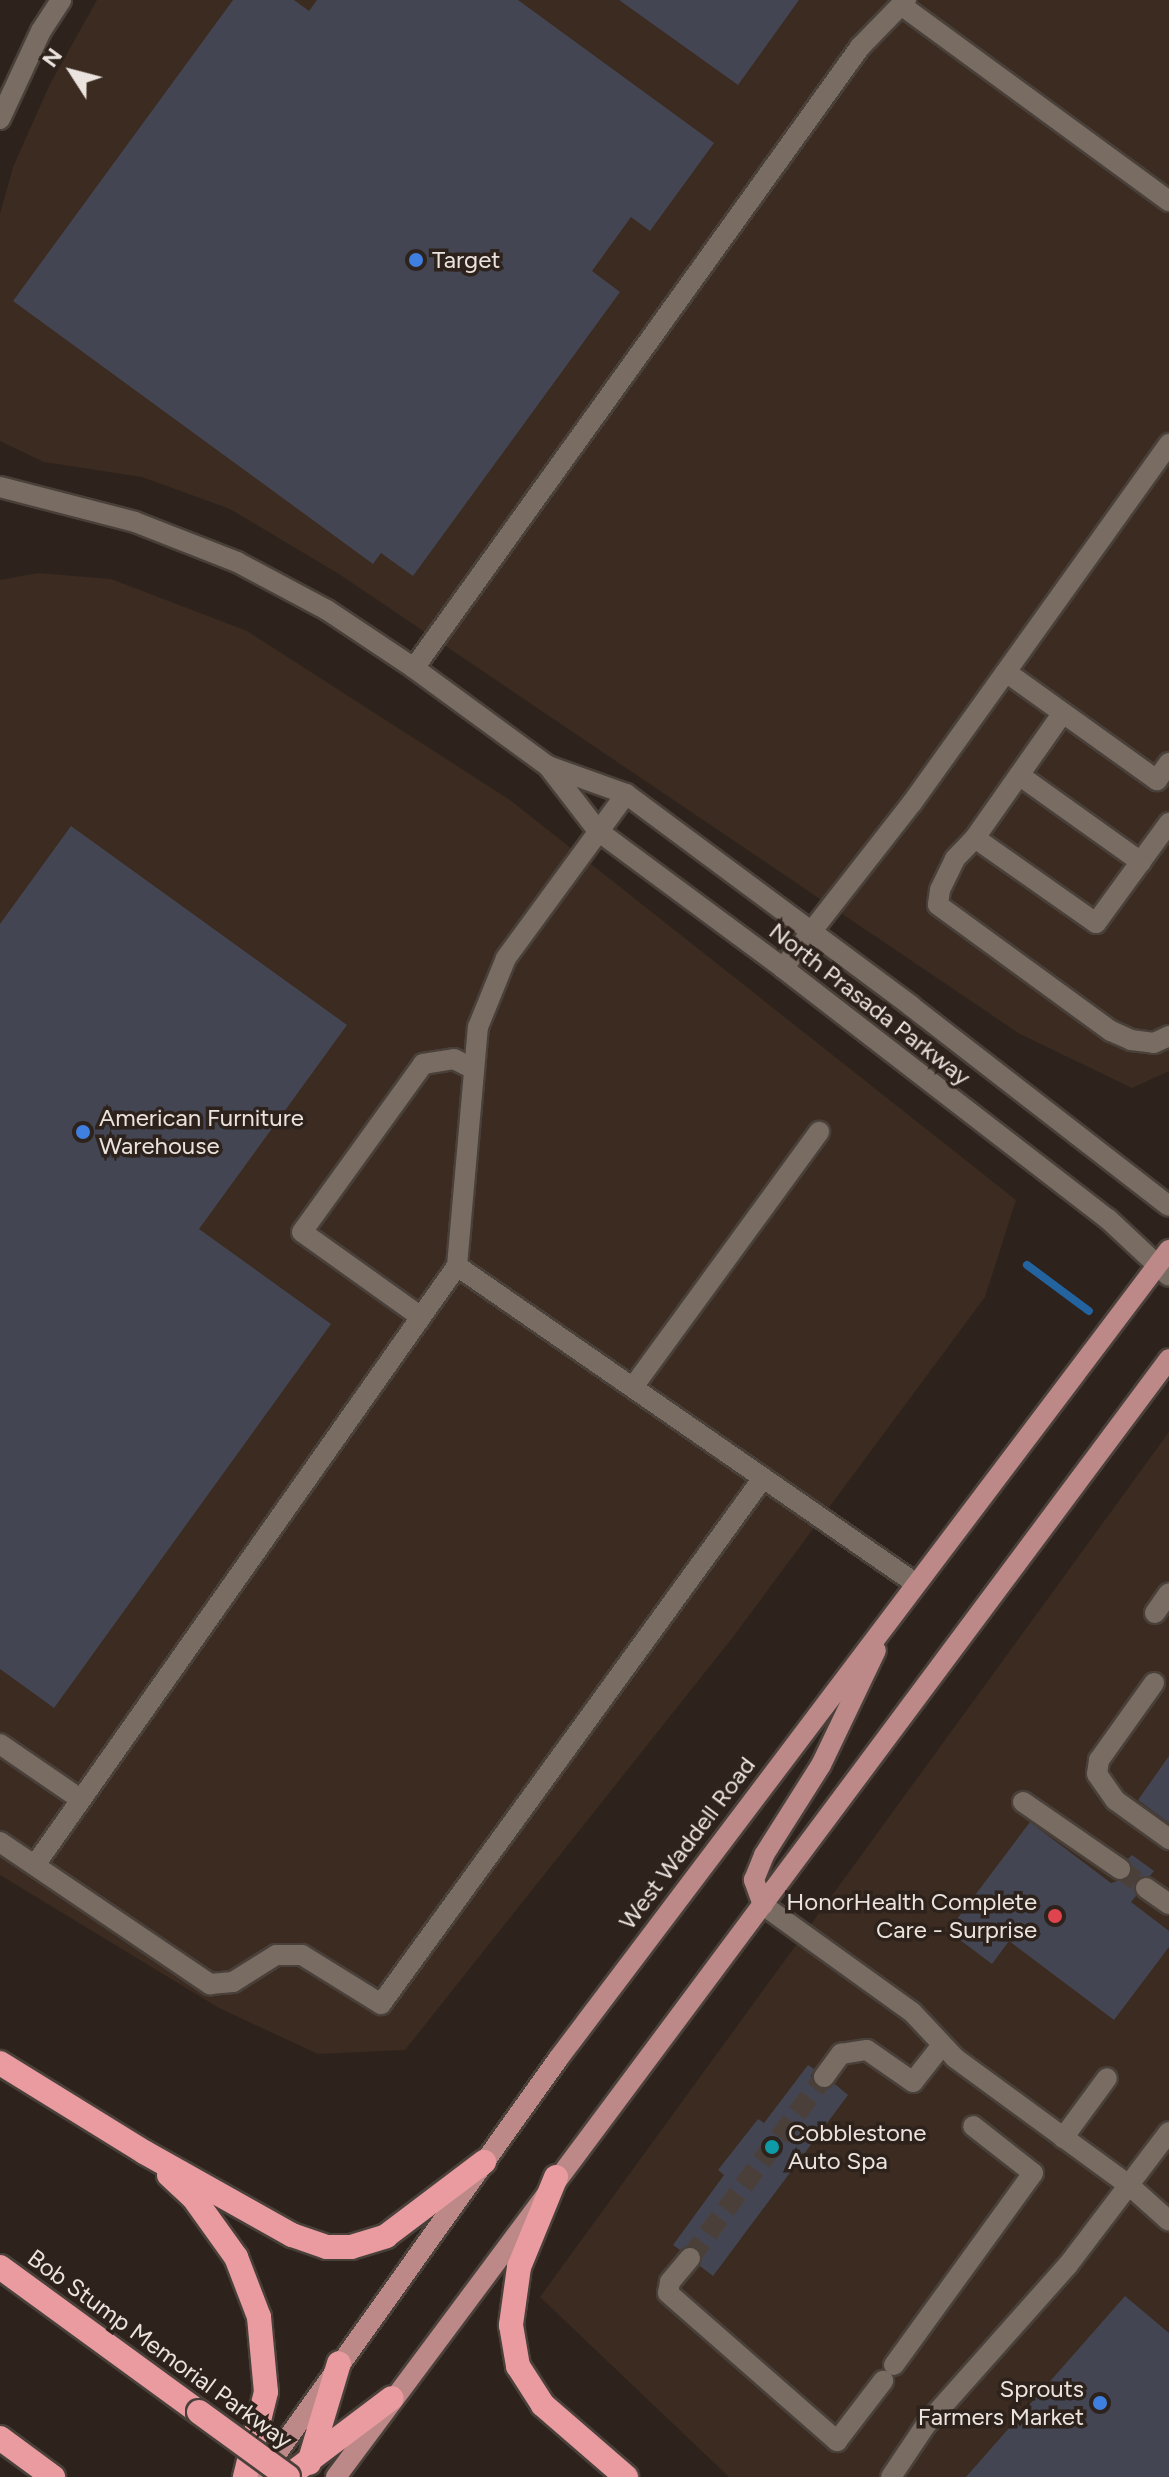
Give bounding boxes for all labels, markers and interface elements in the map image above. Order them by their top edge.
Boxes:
north arrow [32,32,112,112]
text: N [36,43,68,72]
place label: Target [432,246,500,274]
marker: Target [407,251,425,269]
street label: North Prasada Parkway [764,916,976,1092]
place label: American Furniture Warehouse [99,1104,304,1160]
marker: American Furniture Warehouse [74,1123,92,1141]
street label: West Waddell Road [613,1751,761,1935]
place label: HonorHealth Complete Care - Surprise [786,1888,1037,1944]
marker: HonorHealth Complete Care - Surprise [1044,1905,1066,1927]
place label: Cobblestone Auto Spa [788,2119,926,2175]
marker: Cobblestone Auto Spa [763,2138,781,2156]
street label: Bob Stump Memorial Parkway [22,2243,298,2455]
place label: Sprouts Farmers Market [918,2375,1084,2431]
marker: Sprouts Farmers Market [1091,2394,1109,2412]

